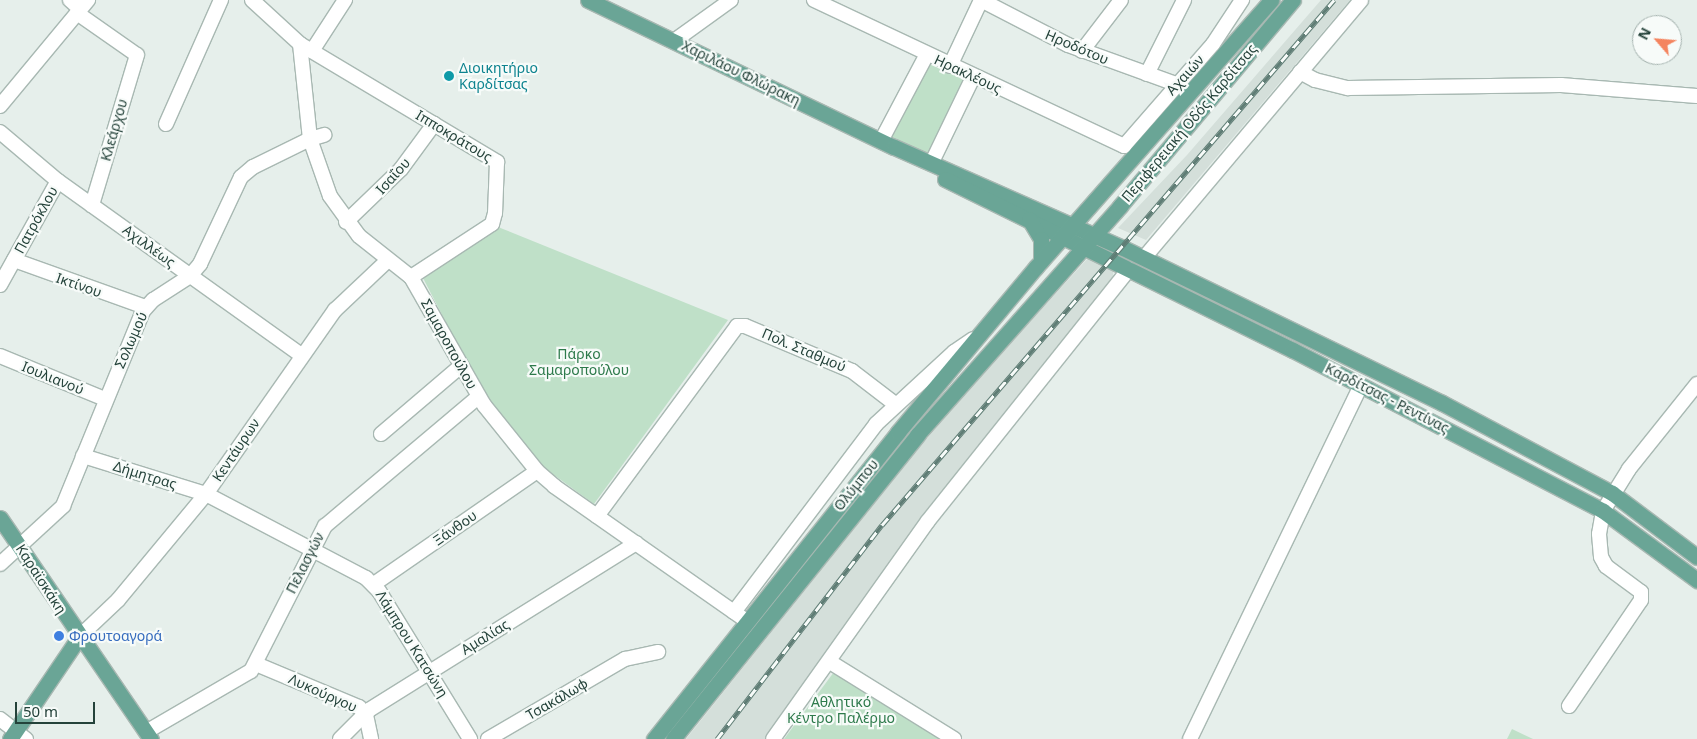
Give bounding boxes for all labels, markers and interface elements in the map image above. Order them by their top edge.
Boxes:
north arrow [1632,15,1682,65]
text: N [1633,24,1655,43]
street label: Ηροδότου [1043,26,1111,68]
street label: Χαριλάου Φλώρακη [679,37,803,109]
street label: Περιφερειακή Οδός Καρδίτσας [1118,41,1260,205]
street label: Ηρακλέους [932,51,1004,97]
street label: Αχαιών [1163,52,1207,98]
place label: Διοικητήριο Καρδίτσας [459,60,538,92]
marker: Διοικητήριο Καρδίτσας [443,70,455,82]
street label: Κλεάρχου [97,97,131,163]
street label: Ιπποκράτους [413,107,495,165]
street label: Ισαΐου [372,154,414,198]
street label: Πατρόκλου [11,184,61,256]
street label: Αχιλλέως [119,221,179,271]
street label: Ικτίνου [54,269,104,301]
street label: Σαμαροπούλου [417,296,481,392]
street label: Σολωμού [111,309,151,371]
street label: Πολ. Σταθμού [759,325,849,375]
park label: Πάρκο Σαμαροπούλου [529,346,629,378]
street label: Ιουλιανού [20,358,86,398]
street label: Καρδίτσας - Ρεντίνας [1322,360,1452,436]
street label: Κεντάυρων [209,415,263,485]
street label: Ολύμπου [830,456,882,514]
street label: Δήμητρας [111,457,179,493]
street label: Ξάνθου [430,507,480,549]
street label: Πελασγών [282,530,328,596]
street label: Καραϊσκάκη [12,541,70,617]
street label: Λάμπρου Κατσώνη [372,588,452,700]
street label: Αμαλίας [458,616,512,658]
place label: Φρουτοαγορά [69,628,162,644]
marker: Φρουτοαγορά [53,630,65,642]
street label: Λυκούργου [286,670,360,716]
street label: Τσακάλωφ [523,675,591,723]
scale bar [18,692,98,724]
park label: Αθλητικό Κέντρο Παλέρμο [787,694,895,726]
text: 50 m [23,701,58,721]

